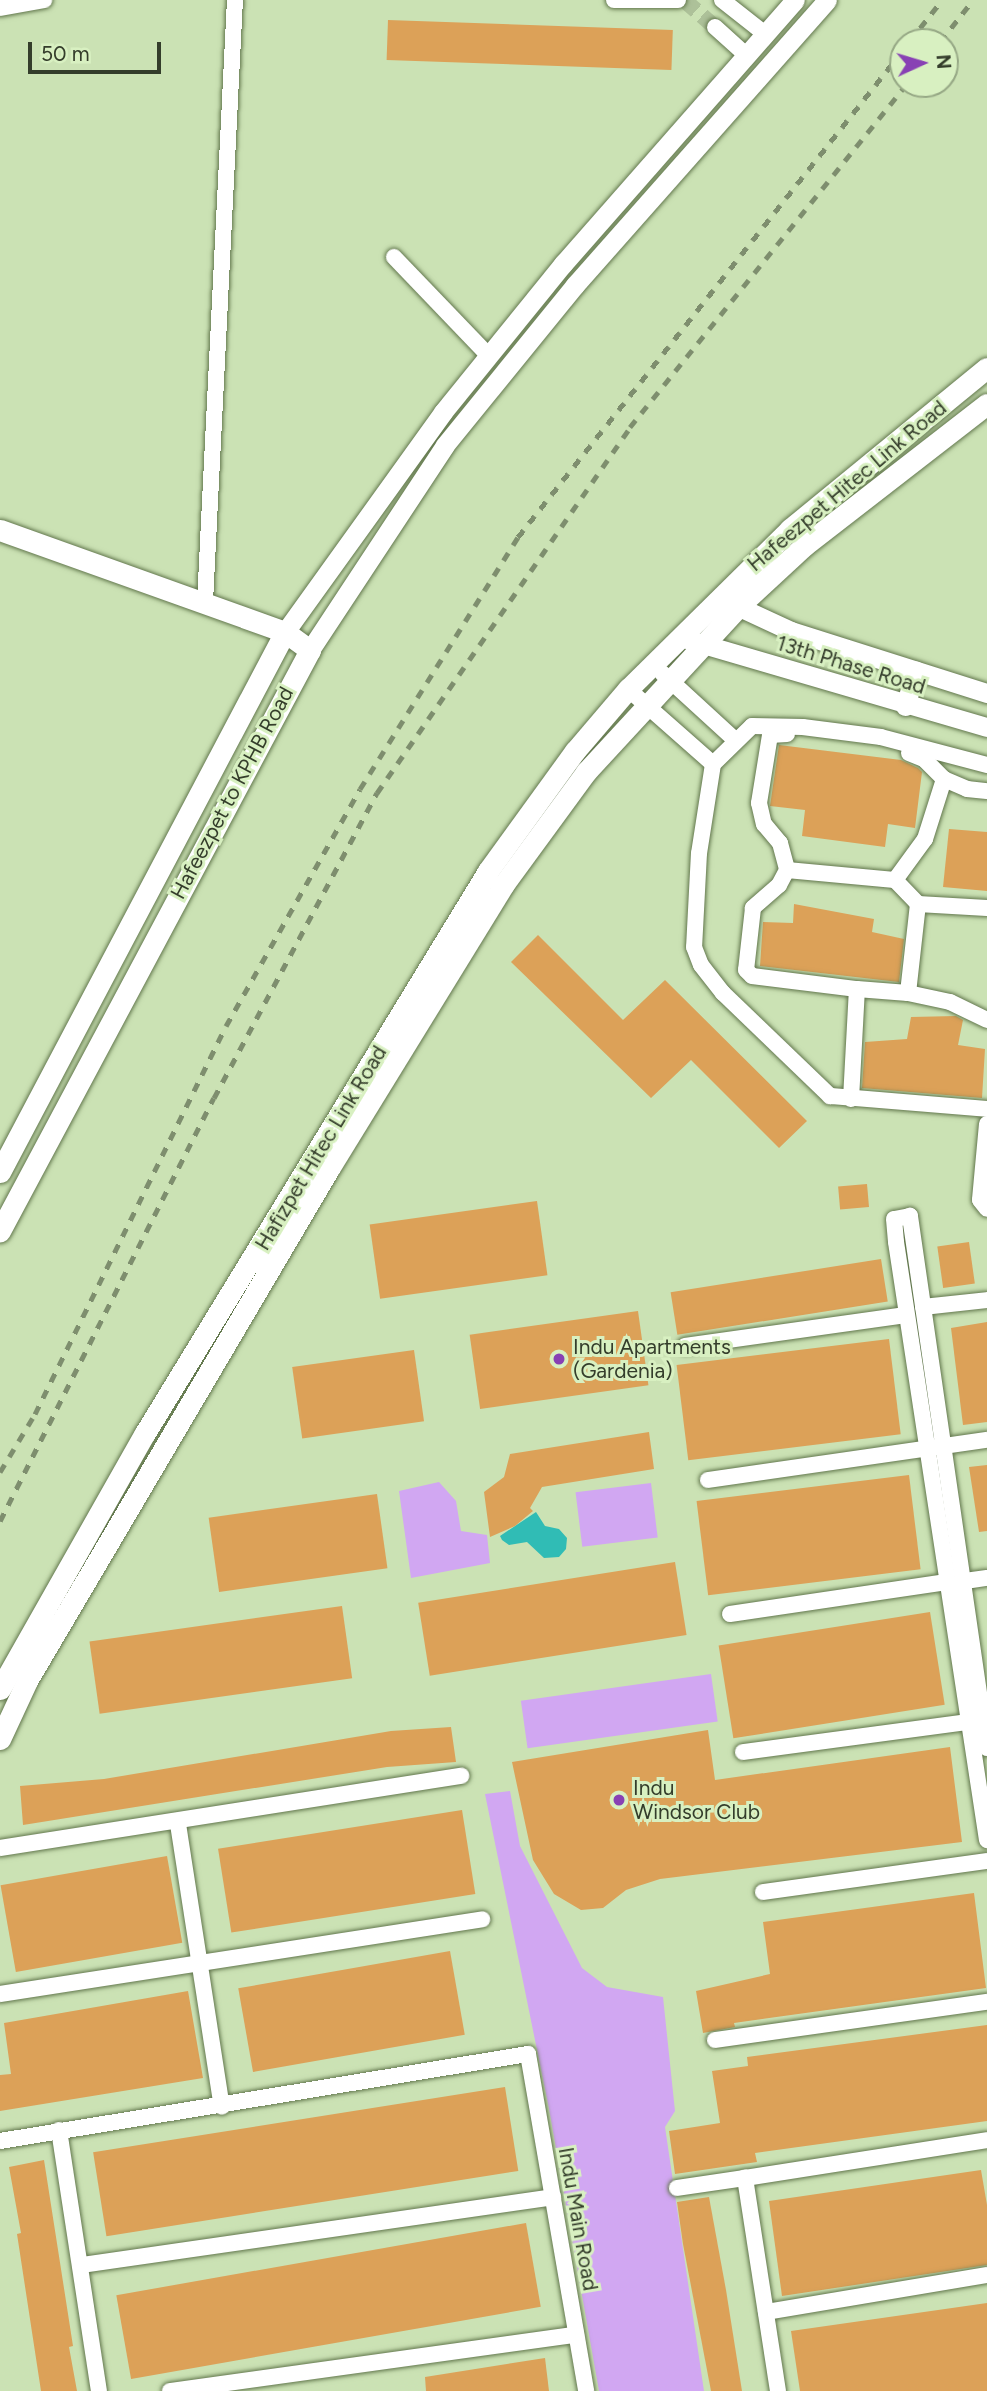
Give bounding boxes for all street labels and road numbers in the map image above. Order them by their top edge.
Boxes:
street label: Hafeezpet Hitec Link Road [742,395,952,577]
street label: 13th Phase Road [774,630,928,700]
street label: Hafeezpet to KPHB Road [165,683,299,903]
street label: Hafizpet Hitec Link Road [250,1041,392,1255]
street label: Indu Main Road [553,2145,603,2293]

